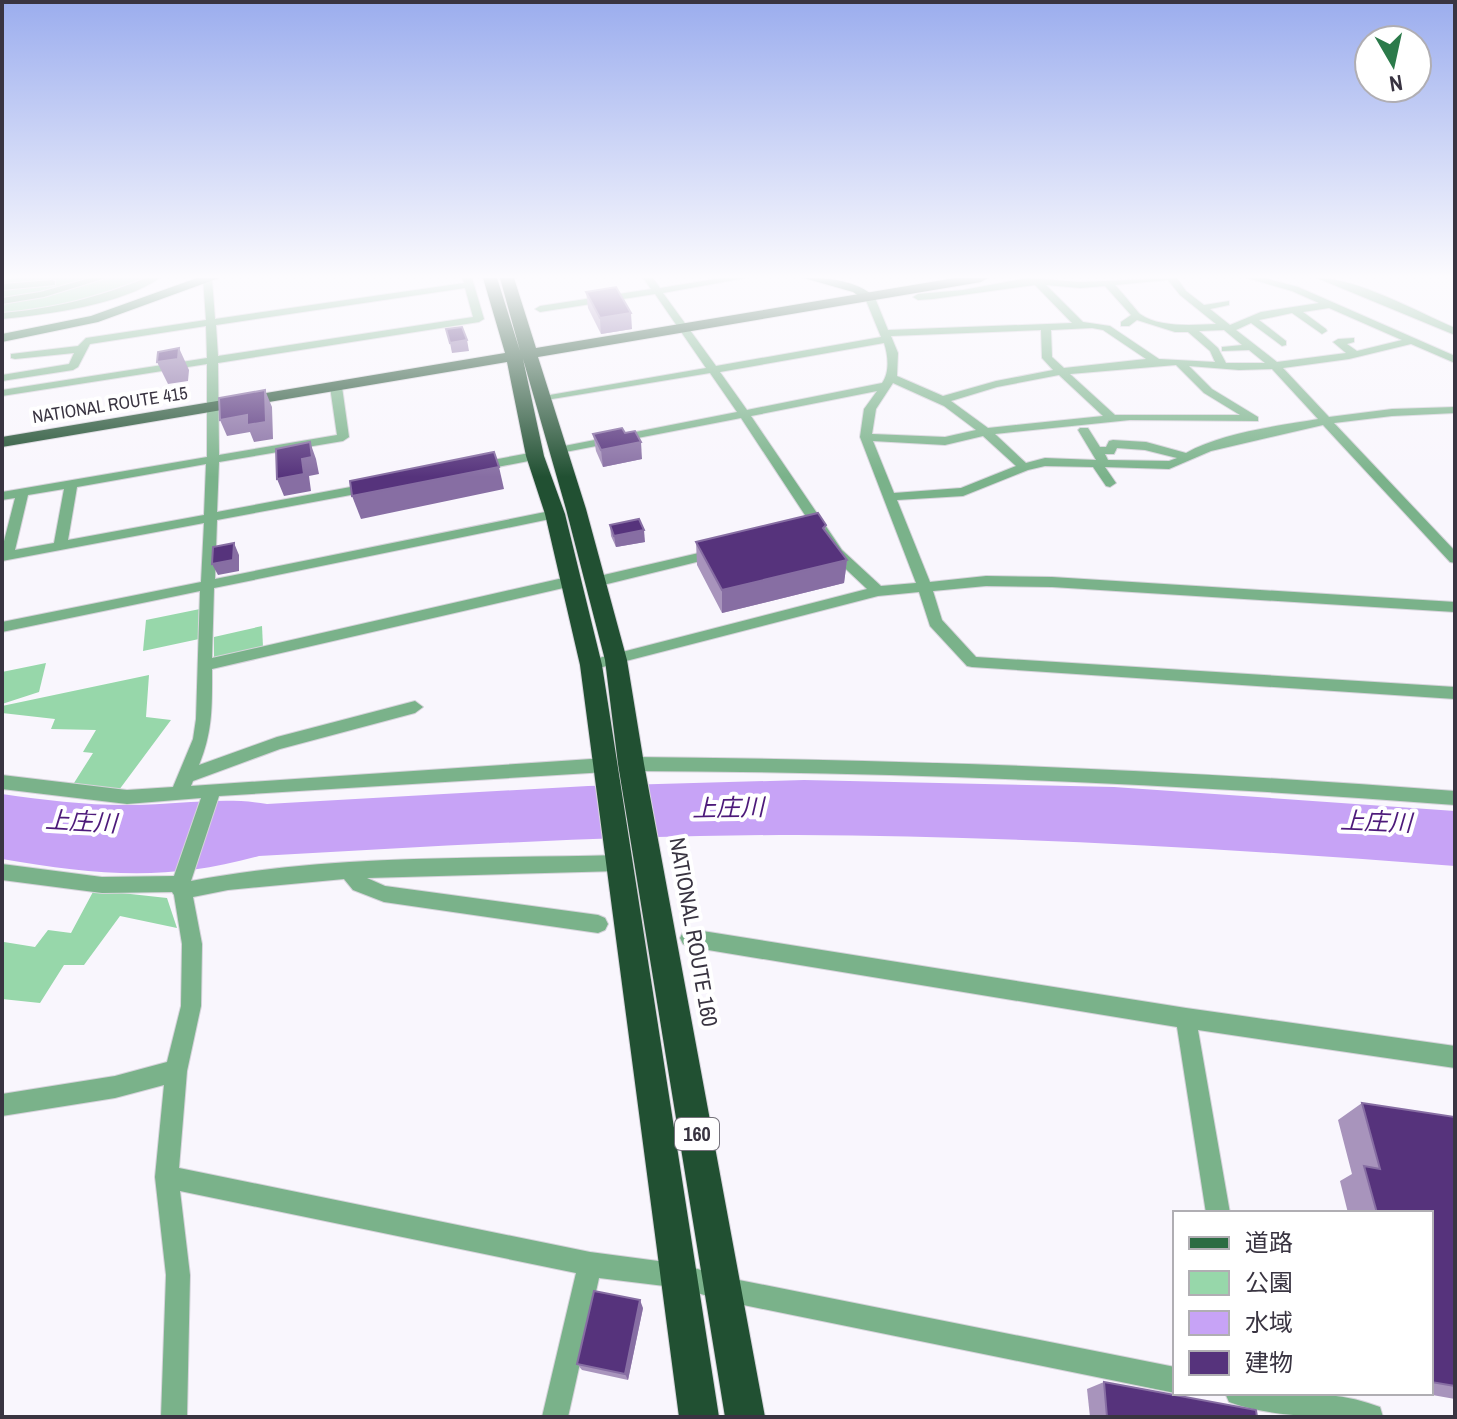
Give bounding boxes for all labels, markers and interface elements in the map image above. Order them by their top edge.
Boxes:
north arrow [1353,24,1433,104]
text: N [1387,68,1405,100]
street label: NATIONAL ROUTE 415 [31,380,189,429]
water label: 上庄川 [692,790,767,824]
water label: 上庄川 [44,803,121,839]
water label: 上庄川 [1339,804,1416,838]
street label: NATIONAL ROUTE 160 [663,835,725,1029]
road number: 160 [675,1118,719,1150]
legend [1173,1211,1433,1395]
text: 道路 [1245,1226,1293,1258]
text: 公園 [1245,1266,1293,1298]
text: 水域 [1245,1306,1293,1338]
text: 建物 [1245,1346,1293,1378]

